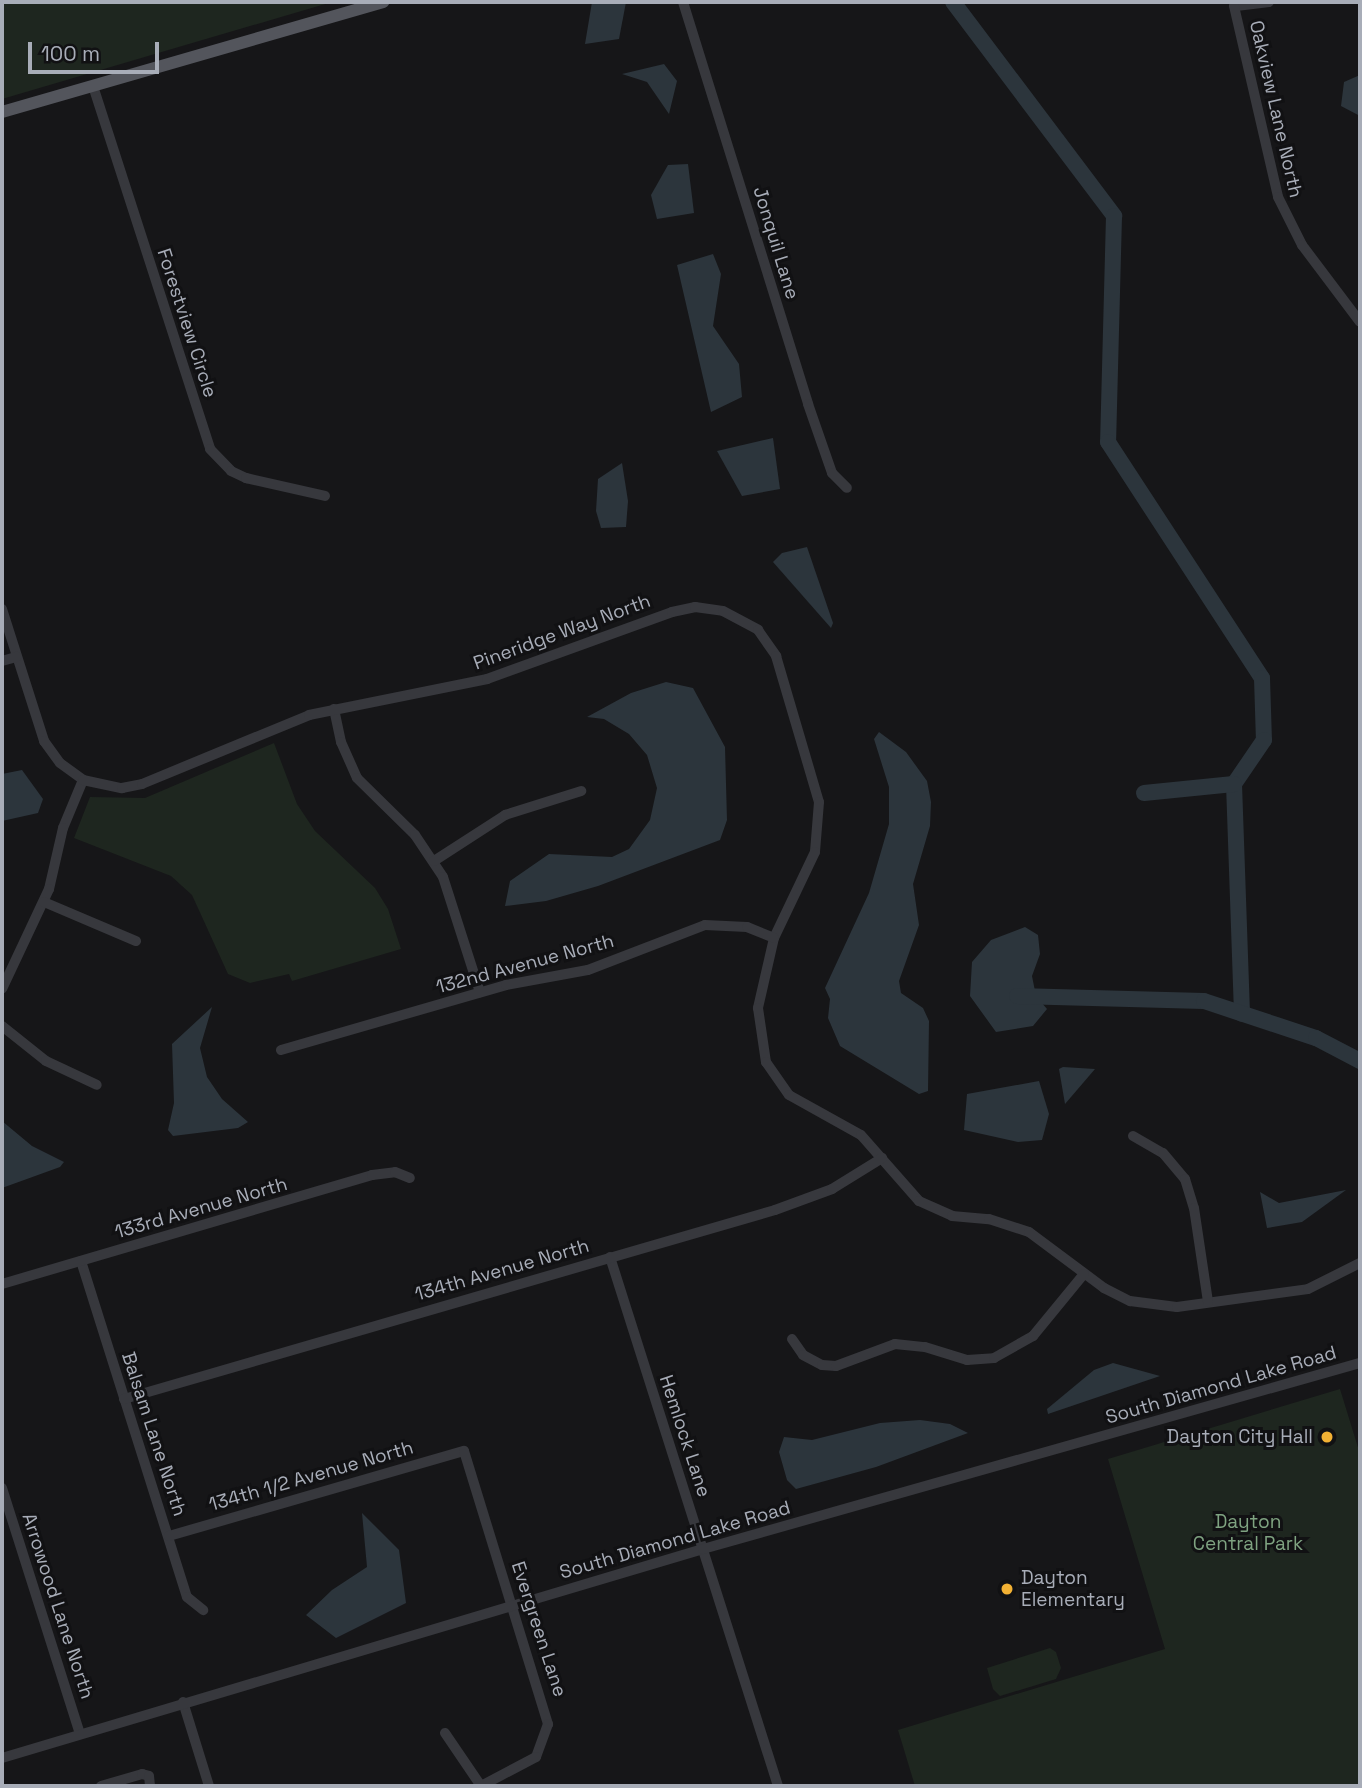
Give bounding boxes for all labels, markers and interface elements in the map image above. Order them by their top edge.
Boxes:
street label: Oakview Lane North [1245,18,1307,200]
scale bar [32,28,163,72]
text: 100 m [41,40,100,67]
street label: Jonquil Lane [748,184,804,302]
street label: Forestview Circle [152,246,222,400]
street label: Pineridge Way North [470,589,654,675]
street label: 132nd Avenue North [433,929,617,999]
street label: 133rd Avenue North [112,1172,290,1244]
street label: 134th Avenue North [412,1234,592,1306]
street label: South Diamond Lake Road [1103,1341,1339,1429]
street label: Balsam Lane North [117,1349,191,1519]
street label: Hemlock Lane [655,1372,715,1500]
place label: Dayton City Hall [1167,1426,1313,1448]
marker: Dayton City Hall [1319,1429,1335,1445]
street label: 134th 1/2 Avenue North [206,1436,416,1516]
street label: South Diamond Lake Road [557,1496,793,1584]
street label: Arrowood Lane North [17,1510,99,1702]
park label: Dayton Central Park [1193,1511,1303,1555]
street label: Evergreen Lane [506,1558,572,1700]
place label: Dayton Elementary [1021,1567,1125,1611]
marker: Dayton Elementary [999,1581,1015,1597]

